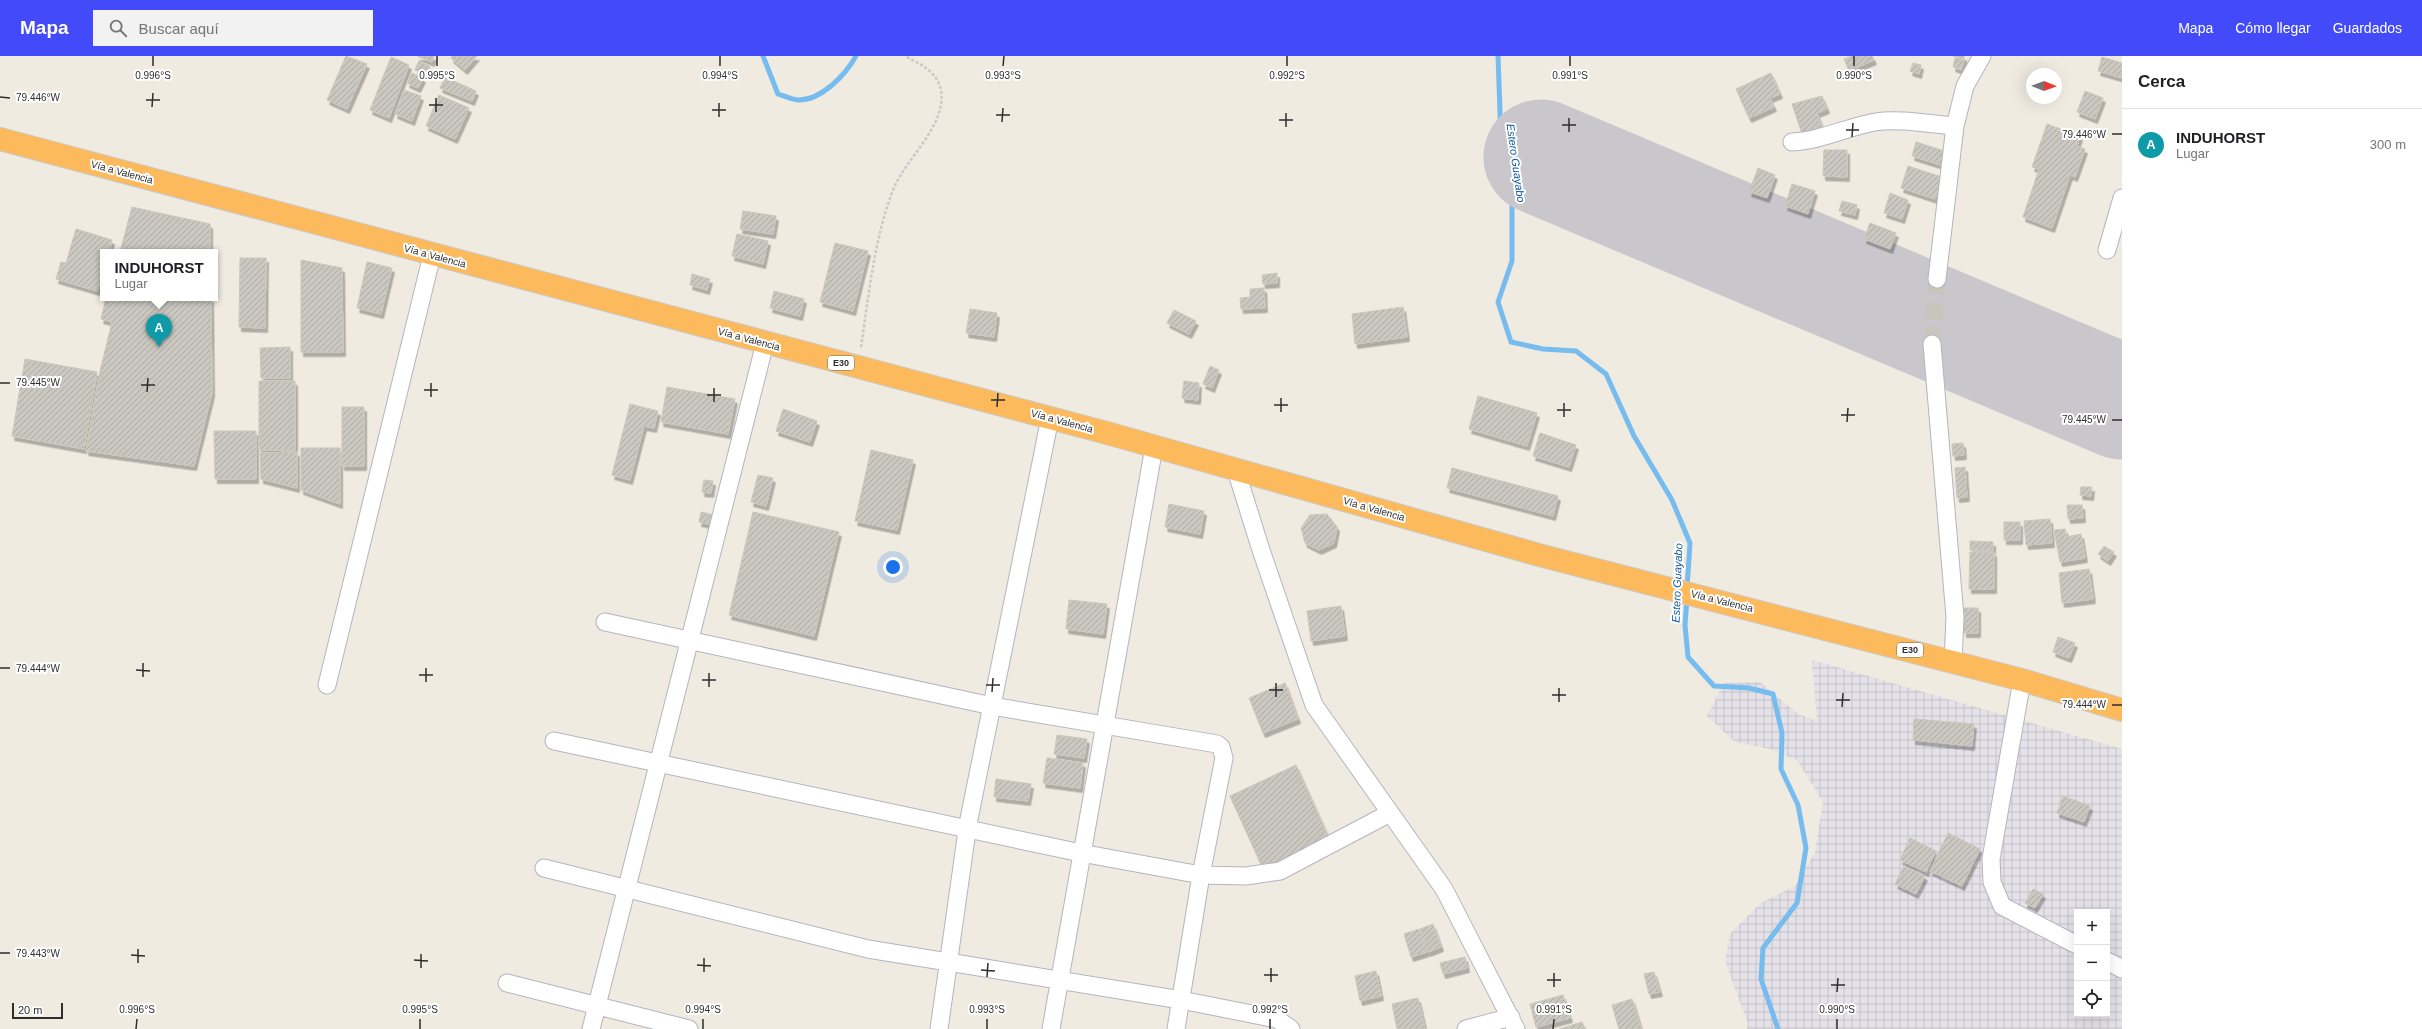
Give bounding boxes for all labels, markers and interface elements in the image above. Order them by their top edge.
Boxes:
search box [93,10,373,46]
text: Mapa [20,17,69,38]
icon: search [107,17,129,39]
text: Buscar aquí [139,20,219,37]
text: Mapa [2178,20,2213,36]
text: Cómo llegar [2235,20,2311,36]
text: Guardados [2333,20,2402,36]
north arrow [2026,68,2062,104]
text: 0.996°S [135,70,171,81]
text: 0.995°S [419,70,455,81]
text: 0.994°S [702,70,738,81]
text: 0.993°S [985,70,1021,81]
text: 0.992°S [1269,70,1305,81]
text: 0.991°S [1552,70,1588,81]
text: 0.990°S [1836,70,1872,81]
text: Cerca [2138,72,2185,91]
text: 79.446°W [16,92,61,103]
water label: Estero Guayabo [1505,123,1527,203]
text: 79.446°W [2062,129,2107,140]
text: INDUHORST [2176,129,2265,146]
text: A [2146,137,2156,152]
text: 300 m [2370,137,2406,152]
text: Lugar [2176,146,2209,161]
street label: Vía a Valencia [90,158,155,186]
street label: Vía a Valencia [403,242,468,270]
popup [100,249,218,301]
text: INDUHORST [114,259,204,276]
text: Lugar [114,276,148,291]
pin: A [146,314,172,347]
street label: Vía a Valencia [717,325,782,353]
road number: E30 [828,356,854,370]
text: 79.445°W [16,377,61,388]
street label: Vía a Valencia [1030,407,1095,435]
text: 79.445°W [2062,414,2107,425]
street label: Vía a Valencia [1342,495,1407,523]
water label: Estero Guayabo [1670,543,1684,623]
your location [883,557,903,577]
street label: Vía a Valencia [1690,588,1755,614]
road number: E30 [1897,643,1923,657]
text: 79.444°W [16,663,61,674]
text: 79.444°W [2062,699,2107,710]
map controls [2074,909,2110,1017]
button: + [2074,909,2110,945]
button: − [2074,945,2110,981]
text: 79.443°W [16,948,61,959]
button: locate [2074,981,2110,1017]
scale bar [12,1001,63,1020]
text: 20 m [18,1004,42,1016]
text: 0.996°S [119,1004,155,1015]
text: 0.995°S [402,1004,438,1015]
text: 0.994°S [685,1004,721,1015]
text: 0.993°S [969,1004,1005,1015]
text: 0.992°S [1252,1004,1288,1015]
text: 0.991°S [1536,1004,1572,1015]
text: 0.990°S [1819,1004,1855,1015]

